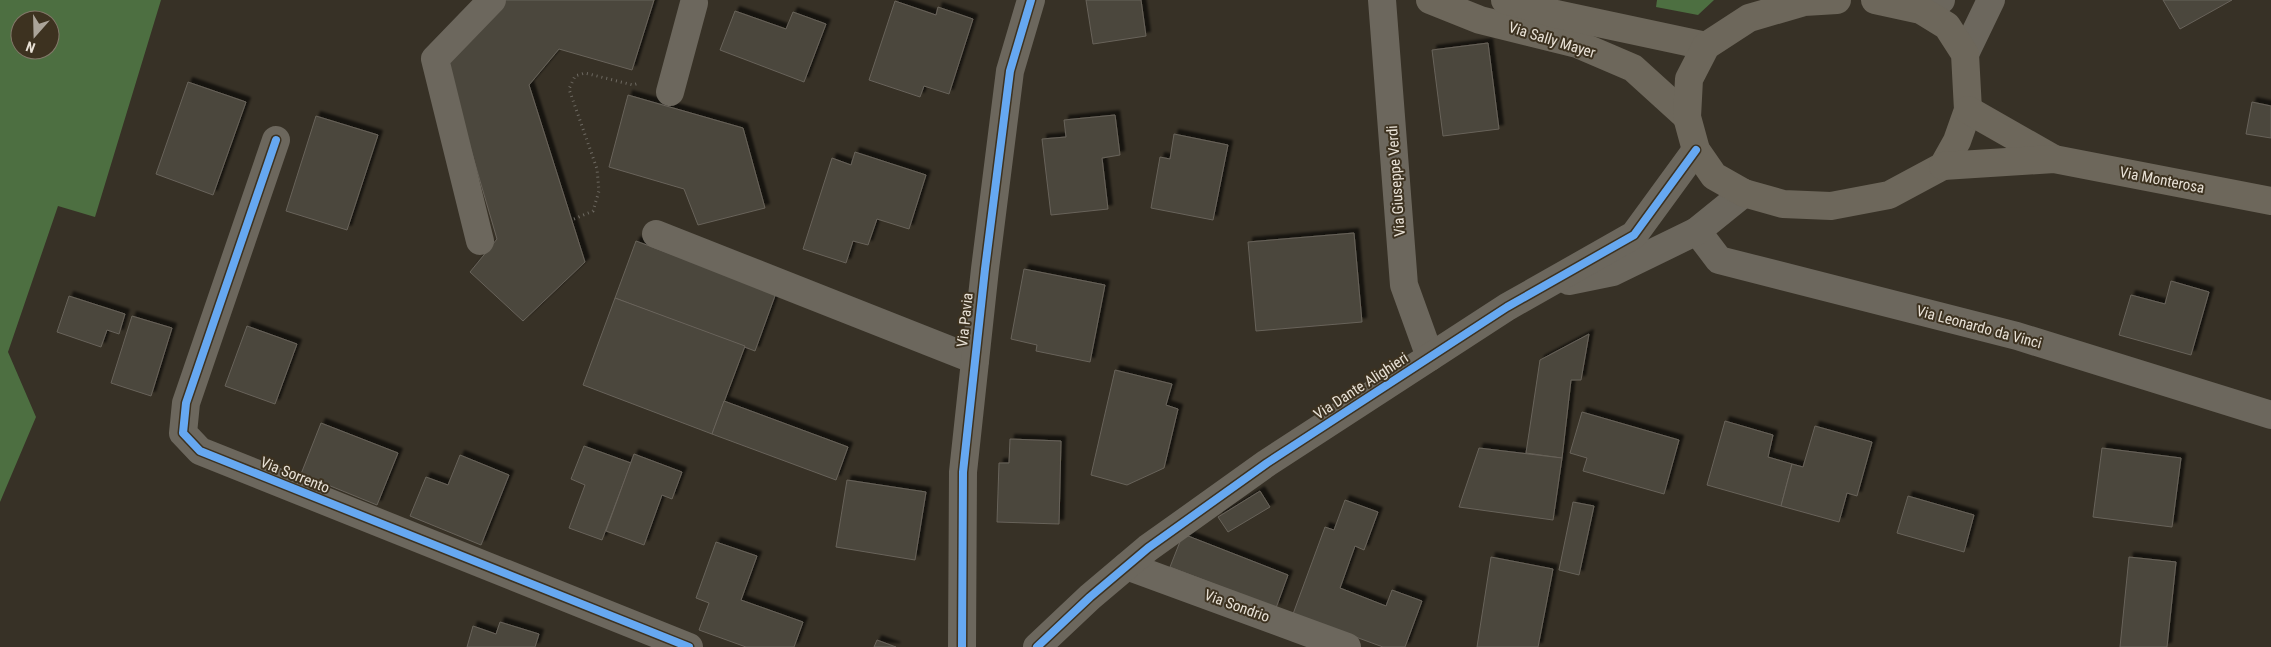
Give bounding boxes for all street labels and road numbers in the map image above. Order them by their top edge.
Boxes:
street label: Via Sally Mayer [1506,18,1598,62]
street label: Via Giuseppe Verdi [1383,125,1409,237]
street label: Via Monterosa [2118,163,2206,197]
street label: Via Pavia [953,292,977,348]
street label: Via Leonardo da Vinci [1914,302,2044,352]
street label: Via Dante Alighieri [1310,349,1412,423]
street label: Via Sorrento [258,453,332,497]
street label: Via Sondrio [1202,586,1272,626]

